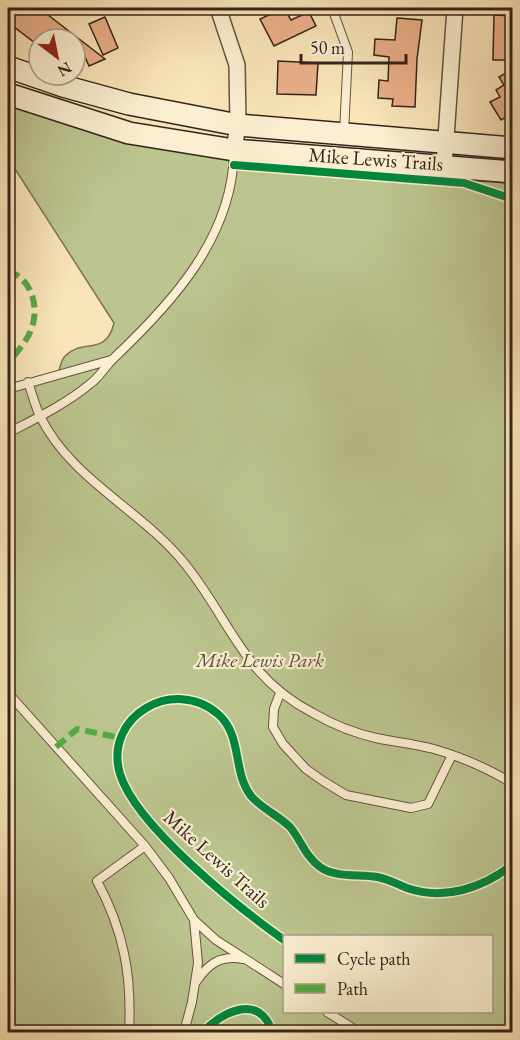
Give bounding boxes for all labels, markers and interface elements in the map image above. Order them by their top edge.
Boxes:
north arrow [27,27,87,87]
scale bar [301,27,406,65]
text: 50 m [310,36,345,59]
text: N [54,57,76,82]
street label: Mike Lewis Trails [308,141,444,177]
park label: Mike Lewis Park [195,647,324,673]
street label: Mike Lewis Trails [158,804,276,914]
legend [283,935,493,1013]
text: Cycle path [337,947,411,970]
text: Path [337,977,368,1000]

